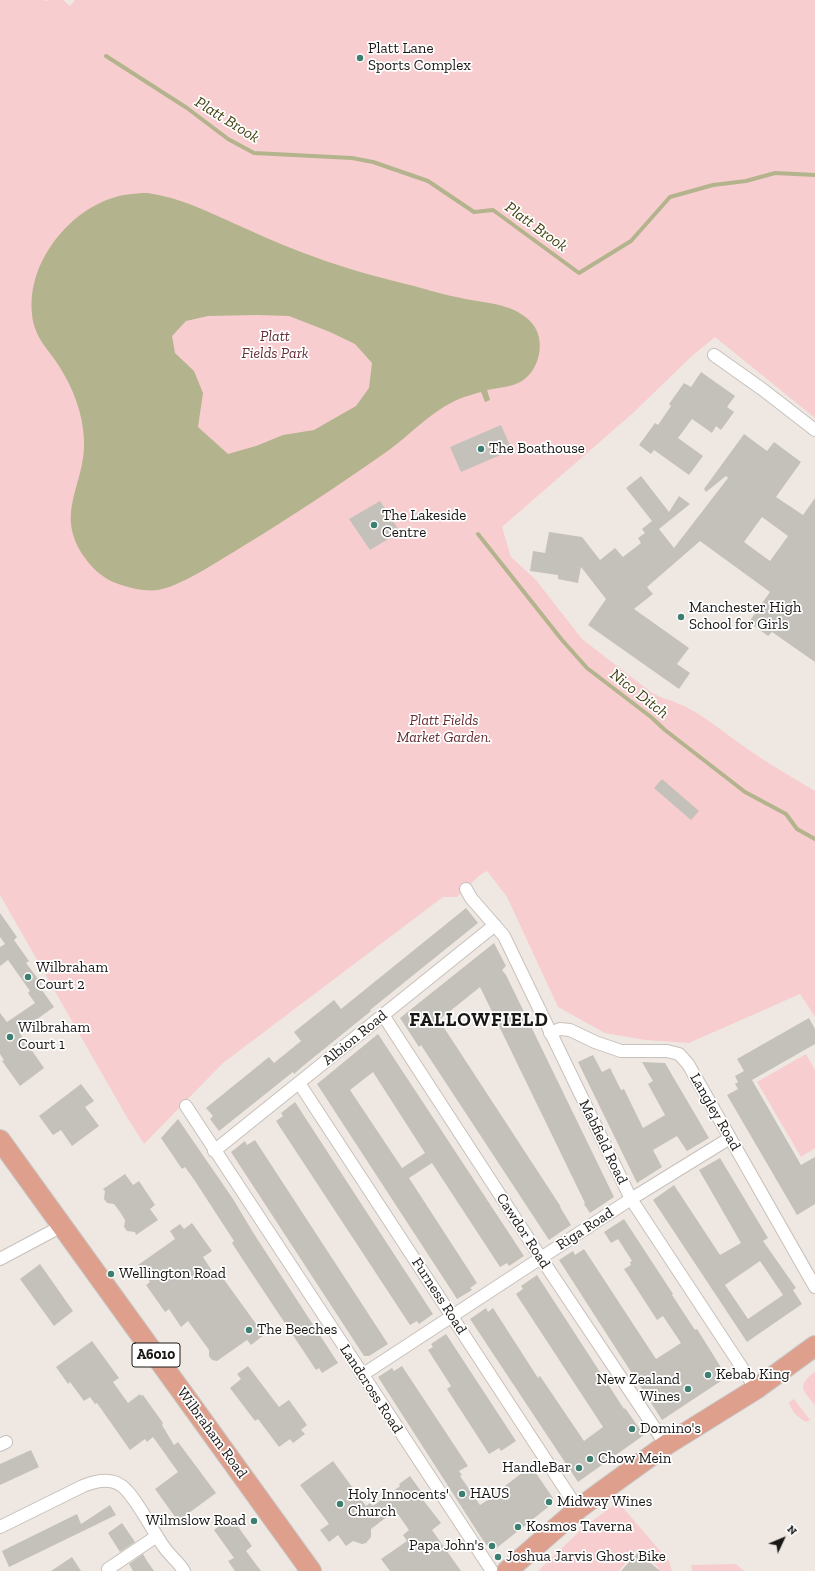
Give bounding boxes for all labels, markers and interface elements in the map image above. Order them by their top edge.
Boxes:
place label: Platt Lane Sports Complex [368,40,471,75]
marker: Platt Lane Sports Complex [355,53,365,63]
water label: Platt Brook [191,93,263,147]
water label: Platt Brook [501,198,571,256]
park label: Platt Fields Park [242,328,308,363]
place label: The Boathouse [489,440,585,458]
marker: The Boathouse [476,444,486,454]
place label: The Lakeside Centre [382,507,466,542]
marker: The Lakeside Centre [369,520,379,530]
place label: Manchester High School for Girls [689,599,801,634]
marker: Manchester High School for Girls [676,612,686,622]
water label: Nico Ditch [606,665,672,723]
park label: Platt Fields Market Garden. [397,712,491,747]
place label: Wilbraham Court 2 [36,959,108,994]
marker: Wilbraham Court 2 [23,972,33,982]
street label: Albion Road [319,1007,391,1069]
district label: FALLOWFIELD [409,1010,549,1032]
place label: Wilbraham Court 1 [18,1019,90,1054]
marker: Wilbraham Court 1 [5,1032,15,1042]
street label: Langley Road [686,1070,744,1154]
street label: Mabfield Road [575,1097,631,1187]
street label: Cawdor Road [492,1190,554,1272]
street label: Riga Road [553,1204,617,1254]
street label: Furness Road [408,1254,470,1338]
place label: Wellington Road [119,1265,226,1283]
marker: Wellington Road [106,1269,116,1279]
place label: The Beeches [257,1321,337,1339]
marker: The Beeches [244,1325,254,1335]
street label: Landcross Road [336,1341,406,1437]
road number: A6010 [132,1343,180,1367]
place label: Kebab King [716,1366,790,1384]
marker: Kebab King [703,1370,713,1380]
place label: New Zealand Wines [596,1371,680,1406]
street label: Wilbraham Road [173,1384,251,1482]
marker: New Zealand Wines [683,1384,693,1394]
place label: Domino's [640,1420,701,1438]
marker: Domino's [627,1424,637,1434]
place label: Chow Mein [598,1450,671,1468]
marker: Chow Mein [585,1454,595,1464]
place label: HandleBar [502,1459,571,1477]
marker: HandleBar [574,1463,584,1473]
place label: HAUS [470,1485,509,1503]
place label: Holy Innocents' Church [348,1486,449,1521]
marker: HAUS [457,1489,467,1499]
place label: Midway Wines [557,1493,652,1511]
marker: Midway Wines [544,1497,554,1507]
marker: Holy Innocents' Church [335,1499,345,1509]
place label: Wilmslow Road [146,1512,246,1530]
marker: Wilmslow Road [249,1516,259,1526]
place label: Kosmos Taverna [526,1518,633,1536]
north arrow [763,1519,803,1559]
marker: Kosmos Taverna [513,1522,523,1532]
text: N [784,1523,800,1538]
place label: Papa John's [409,1537,484,1555]
marker: Papa John's [487,1541,497,1551]
place label: Joshua Jarvis Ghost Bike [506,1548,666,1566]
marker: Joshua Jarvis Ghost Bike [493,1552,503,1562]

